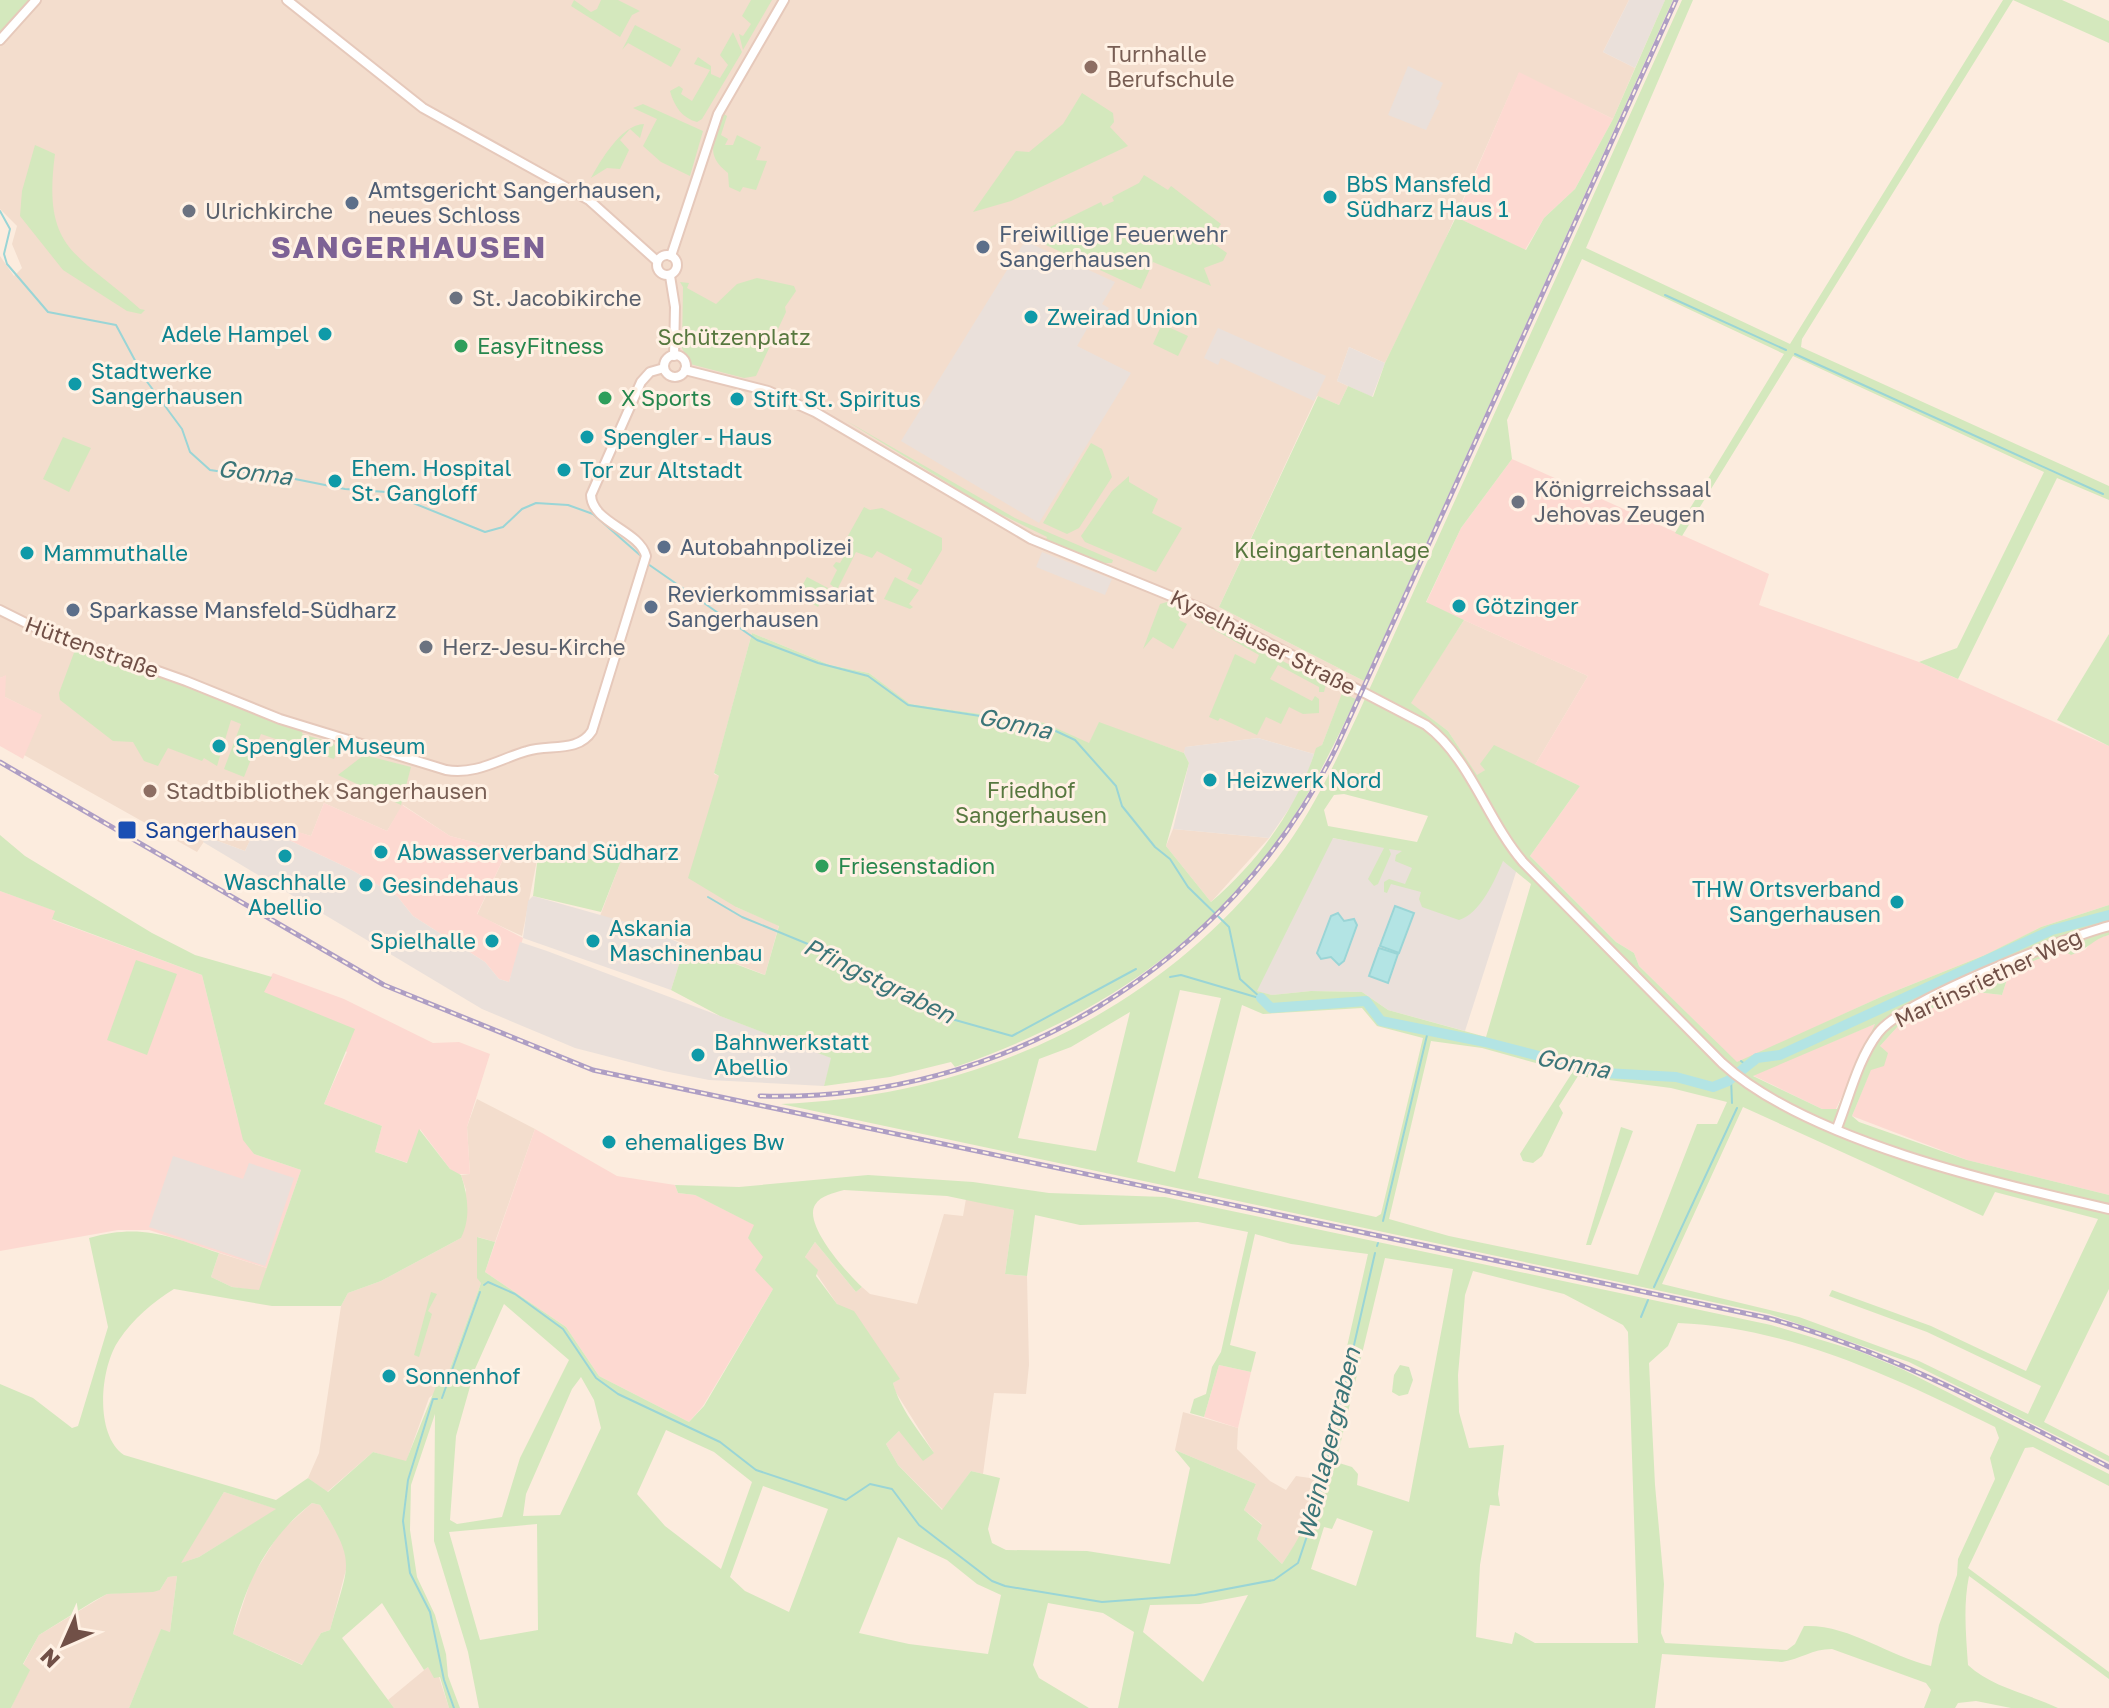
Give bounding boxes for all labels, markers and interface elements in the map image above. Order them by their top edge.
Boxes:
place label: Turnhalle Berufschule [1107,40,1235,92]
marker: Turnhalle Berufschule [1082,58,1100,76]
place label: BbS Mansfeld Südharz Haus 1 [1346,170,1509,222]
place label: Amtsgericht Sangerhausen, neues Schloss [368,176,662,228]
marker: BbS Mansfeld Südharz Haus 1 [1321,188,1339,206]
marker: Amtsgericht Sangerhausen, neues Schloss [343,194,361,212]
place label: Ulrichkirche [205,197,333,224]
marker: Ulrichkirche [180,202,198,220]
place label: Freiwillige Feuerwehr Sangerhausen [999,220,1228,272]
district label: SANGERHAUSEN [271,229,547,265]
marker: Freiwillige Feuerwehr Sangerhausen [974,238,992,256]
place label: St. Jacobikirche [472,284,641,311]
marker: St. Jacobikirche [447,289,465,307]
place label: Zweirad Union [1047,303,1198,330]
marker: Zweirad Union [1022,308,1040,326]
place label: Adele Hampel [161,320,309,347]
park label: Schützenplatz [658,323,810,350]
marker: Adele Hampel [316,325,334,343]
place label: EasyFitness [477,332,604,359]
marker: EasyFitness [452,337,470,355]
place label: Stadtwerke Sangerhausen [91,357,243,409]
marker: Stadtwerke Sangerhausen [66,375,84,393]
place label: X Sports [621,384,711,411]
place label: Stift St. Spiritus [753,385,921,412]
marker: X Sports [596,389,614,407]
marker: Stift St. Spiritus [728,390,746,408]
place label: Spengler - Haus [603,423,772,450]
marker: Spengler - Haus [578,428,596,446]
water label: Gonna [216,453,295,491]
place label: Ehem. Hospital St. Gangloff [351,454,512,506]
place label: Tor zur Altstadt [580,456,742,483]
marker: Tor zur Altstadt [555,461,573,479]
marker: Ehem. Hospital St. Gangloff [326,472,344,490]
place label: Königrreichssaal Jehovas Zeugen [1534,475,1711,527]
marker: Königrreichssaal Jehovas Zeugen [1509,493,1527,511]
place label: Autobahnpolizei [680,533,852,560]
park label: Kleingartenanlage [1234,536,1430,563]
marker: Autobahnpolizei [655,538,673,556]
place label: Mammuthalle [43,539,188,566]
marker: Mammuthalle [18,544,36,562]
place label: Revierkommissariat Sangerhausen [667,580,875,632]
street label: Kyselhäuser Straße [1166,583,1361,700]
place label: Götzinger [1475,592,1579,619]
place label: Sparkasse Mansfeld-Südharz [89,596,397,623]
marker: Götzinger [1450,597,1468,615]
marker: Revierkommissariat Sangerhausen [642,598,660,616]
marker: Sparkasse Mansfeld-Südharz [64,601,82,619]
street label: Hüttenstraße [22,610,163,683]
place label: Herz-Jesu-Kirche [442,633,625,660]
marker: Herz-Jesu-Kirche [417,638,435,656]
water label: Gonna [976,701,1056,745]
place label: Spengler Museum [235,732,426,759]
marker: Spengler Museum [210,737,228,755]
place label: Heizwerk Nord [1226,766,1382,793]
marker: Heizwerk Nord [1201,771,1219,789]
park label: Friedhof Sangerhausen [955,776,1107,828]
place label: Stadtbibliothek Sangerhausen [166,777,487,804]
marker: Stadtbibliothek Sangerhausen [141,782,159,800]
place label: Sangerhausen [145,816,297,843]
marker: Sangerhausen [116,819,138,841]
place label: Abwasserverband Südharz [397,838,679,865]
marker: Abwasserverband Südharz [372,843,390,861]
marker: Waschhalle Abellio [276,847,294,865]
place label: Friesenstadion [838,852,995,879]
marker: Friesenstadion [813,857,831,875]
place label: Waschhalle Abellio [224,868,346,920]
place label: Gesindehaus [382,871,519,898]
place label: THW Ortsverband Sangerhausen [1692,875,1881,927]
marker: Gesindehaus [357,876,375,894]
marker: THW Ortsverband Sangerhausen [1888,893,1906,911]
place label: Askania Maschinenbau [609,914,763,966]
street label: Martinsriether Weg [1890,922,2086,1033]
place label: Spielhalle [370,927,476,954]
water label: Pfingstgraben [799,931,961,1030]
marker: Spielhalle [483,932,501,950]
marker: Askania Maschinenbau [584,932,602,950]
place label: Bahnwerkstatt Abellio [714,1028,869,1080]
water label: Gonna [1534,1041,1614,1084]
marker: Bahnwerkstatt Abellio [689,1046,707,1064]
place label: ehemaliges Bw [625,1128,785,1155]
marker: ehemaliges Bw [600,1133,618,1151]
water label: Weinlagergraben [1290,1343,1367,1543]
place label: Sonnenhof [405,1362,520,1389]
marker: Sonnenhof [380,1367,398,1385]
north arrow [24,1604,104,1684]
text: N [34,1643,65,1674]

